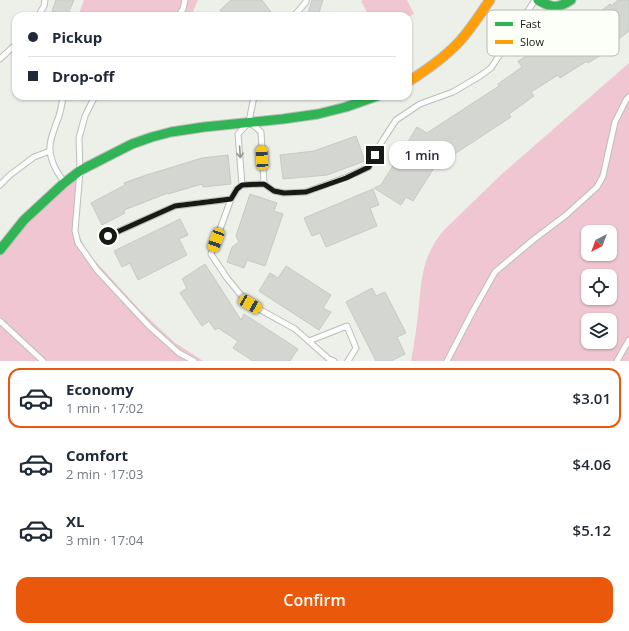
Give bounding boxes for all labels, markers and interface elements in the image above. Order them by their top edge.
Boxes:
legend [487,10,619,56]
text: Fast [520,16,541,31]
text: Pickup [52,27,102,47]
text: Slow [520,34,544,49]
text: Drop-off [52,66,114,86]
callout: 1 min [389,141,455,169]
one-way arrow [236,145,243,158]
car [255,146,269,170]
route end [366,146,384,164]
text: 1 min [404,146,440,164]
north arrow [581,225,617,261]
map controls [581,225,617,349]
route start [99,227,117,245]
car [206,227,226,253]
button: locate [581,269,617,305]
car [237,293,263,315]
button: layers [581,313,617,349]
text: Economy [66,379,134,399]
icon: car [18,380,54,416]
text: $3.01 [573,388,611,408]
text: 1 min · 17:02 [66,399,143,417]
text: Comfort [66,445,128,465]
icon: car [18,446,54,482]
text: $4.06 [573,454,611,474]
text: 2 min · 17:03 [66,465,143,483]
text: XL [66,511,84,531]
icon: car [18,512,54,548]
text: $5.12 [573,520,611,540]
text: 3 min · 17:04 [66,531,143,549]
button: Confirm [16,577,613,623]

